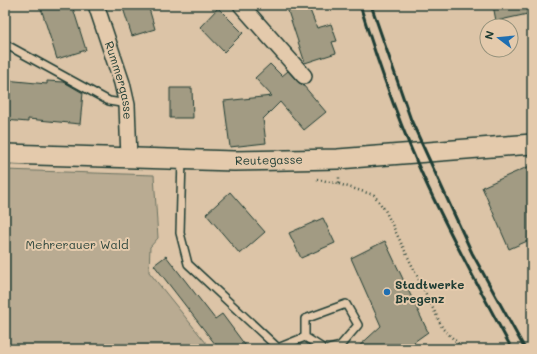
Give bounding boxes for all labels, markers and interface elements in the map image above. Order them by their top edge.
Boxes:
north arrow [479,18,519,58]
text: N [481,29,497,41]
street label: Rummergasse [102,39,137,120]
street label: Reutegasse [235,151,303,168]
park label: Mehrerauer Wald [25,236,129,252]
place label: Stadtwerke Bregenz [395,276,464,306]
marker: Stadtwerke Bregenz [382,287,392,297]

